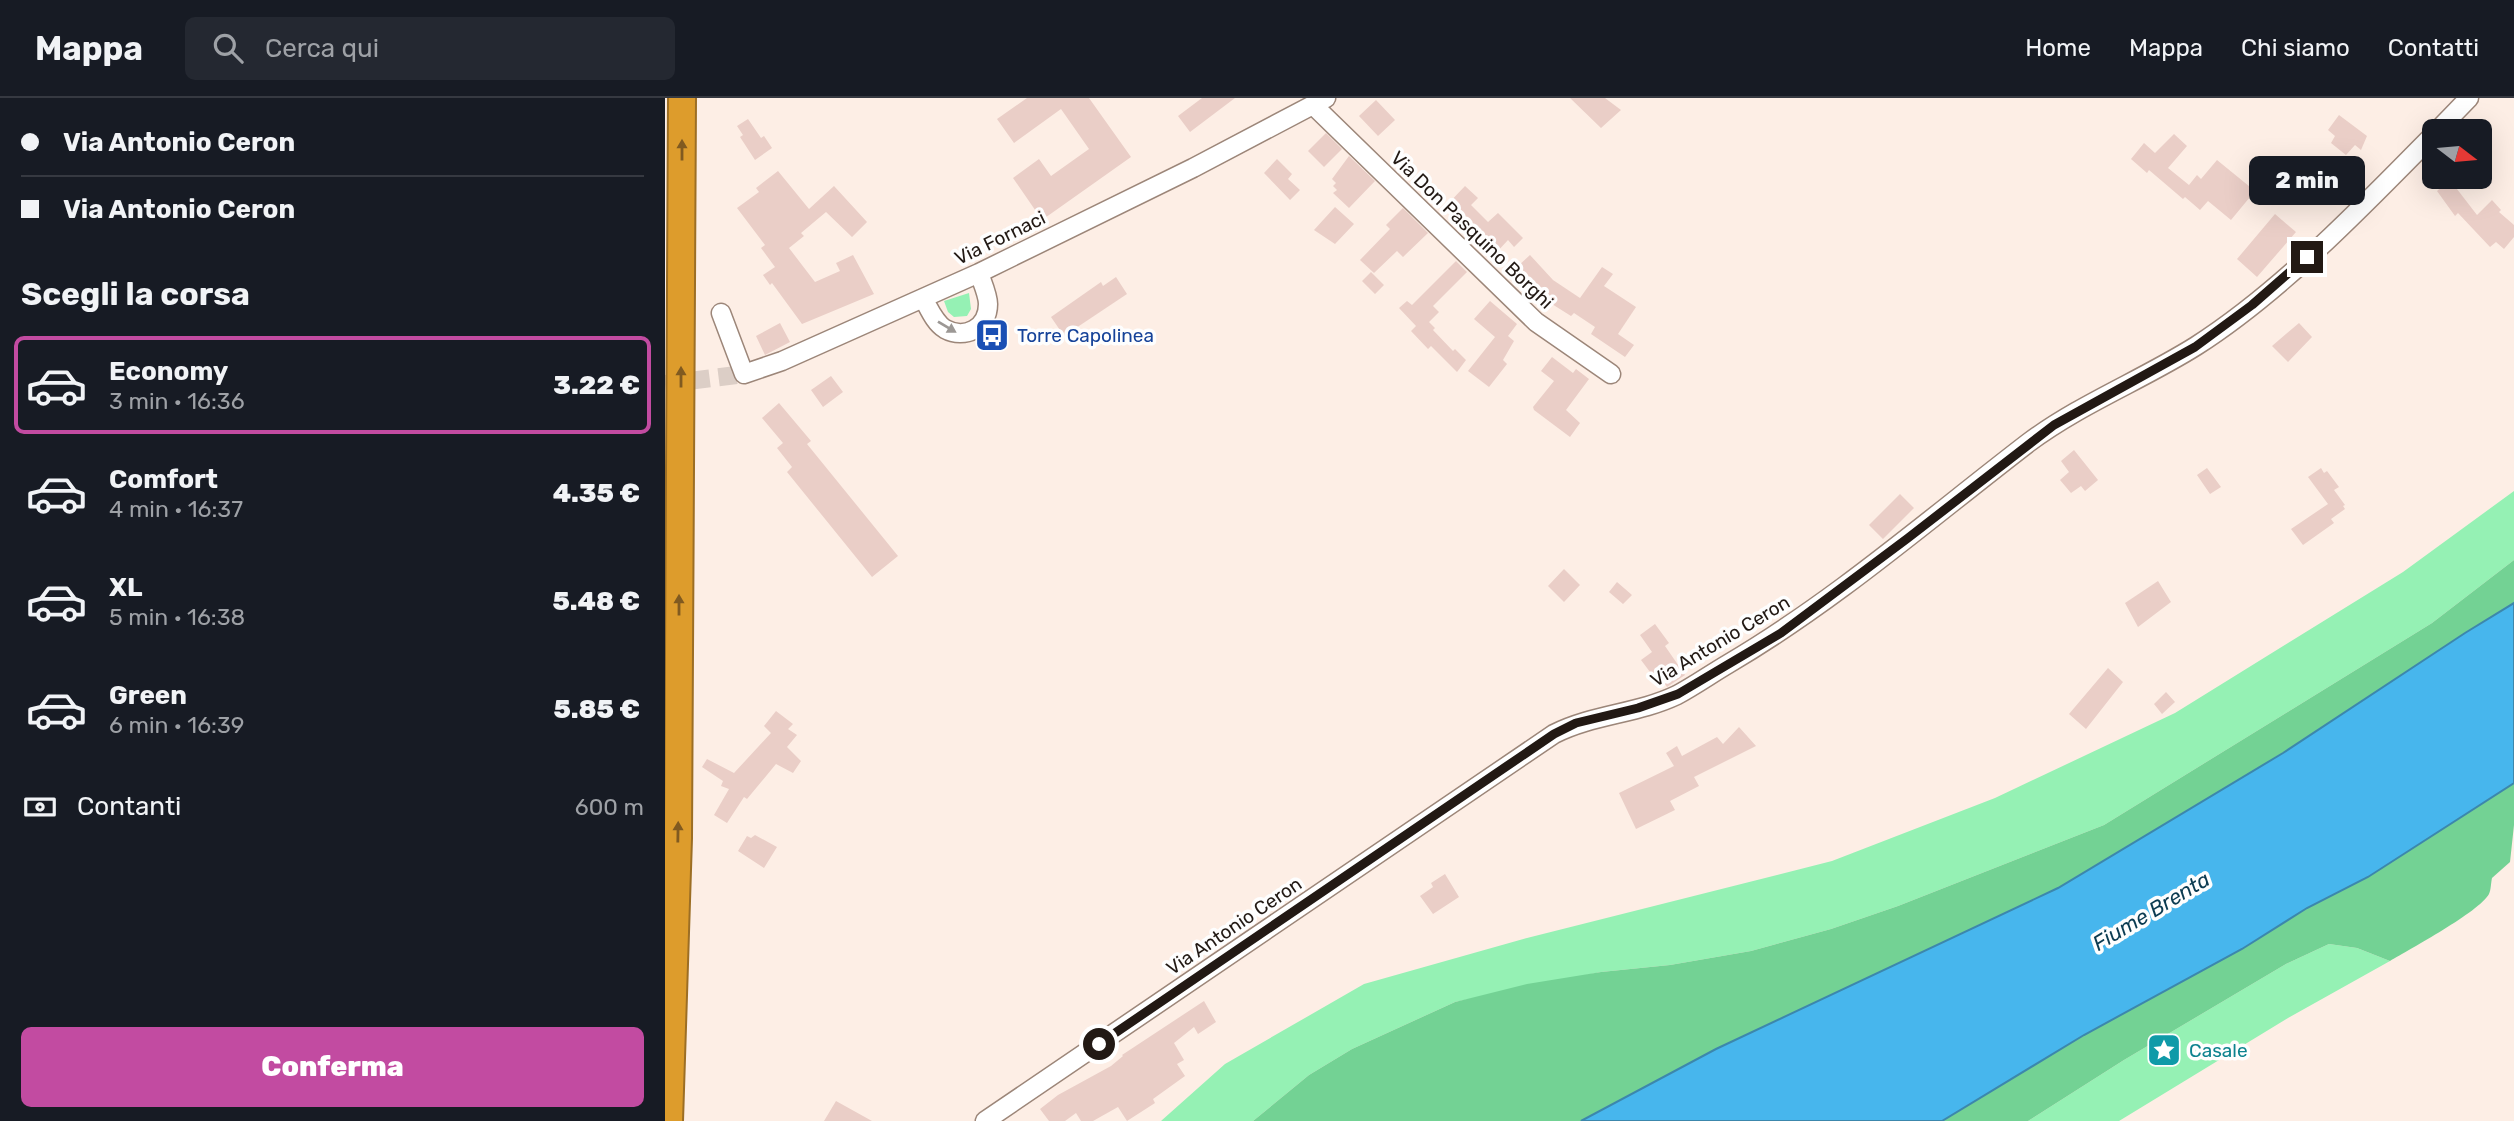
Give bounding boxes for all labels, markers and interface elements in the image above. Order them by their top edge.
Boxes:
search box [185,17,675,80]
text: Mappa [35,29,143,68]
icon: search [209,29,247,67]
text: Cerca qui [265,33,379,64]
text: Home [2025,34,2091,62]
text: Mappa [2129,34,2203,62]
text: Chi siamo [2241,34,2350,62]
text: Contatti [2388,34,2479,62]
north arrow [2422,119,2492,189]
map controls [2422,119,2492,189]
text: Via Antonio Ceron [63,127,295,158]
one-way arrow [676,139,688,161]
street label: Via Don Pasquino Borghi [1386,146,1558,314]
callout: 2 min [2249,156,2365,204]
text: 2 min [2275,166,2339,194]
text: Via Antonio Ceron [63,194,295,225]
street label: Via Fornaci [951,206,1049,270]
route end [2291,241,2323,273]
text: Scegli la corsa [21,275,250,313]
bus stop icon: Torre Capolinea [973,316,1011,354]
one-way arrow [937,321,956,333]
place label: Torre Capolinea [1017,324,1154,347]
icon: car [25,354,88,417]
text: Economy [109,356,228,387]
one-way arrow [675,366,687,388]
text: 3.22 € [553,370,640,401]
text: 3 min · 16:36 [109,387,245,415]
icon: car [25,462,88,525]
text: Comfort [109,464,218,495]
text: 4.35 € [553,478,640,509]
text: 4 min · 16:37 [109,495,243,523]
icon: car [25,570,88,633]
text: XL [109,572,142,603]
text: 5.48 € [553,586,640,617]
street label: Via Antonio Ceron [1646,590,1794,692]
one-way arrow [673,594,685,616]
text: 5 min · 16:38 [109,603,245,631]
icon: car [25,678,88,741]
text: Green [109,680,187,711]
text: 5.85 € [554,694,640,725]
text: 6 min · 16:39 [109,711,244,739]
icon: cash [21,788,59,826]
text: Contanti [77,791,181,822]
text: 600 m [575,793,644,821]
one-way arrow [672,821,684,843]
water label: Fiume Brenta [2088,866,2214,956]
street label: Via Antonio Ceron [1162,872,1306,980]
button: Conferma [21,1027,644,1107]
route start [1083,1028,1115,1060]
place icon: Casale [2145,1031,2183,1069]
place label: Casale [2189,1039,2248,1062]

